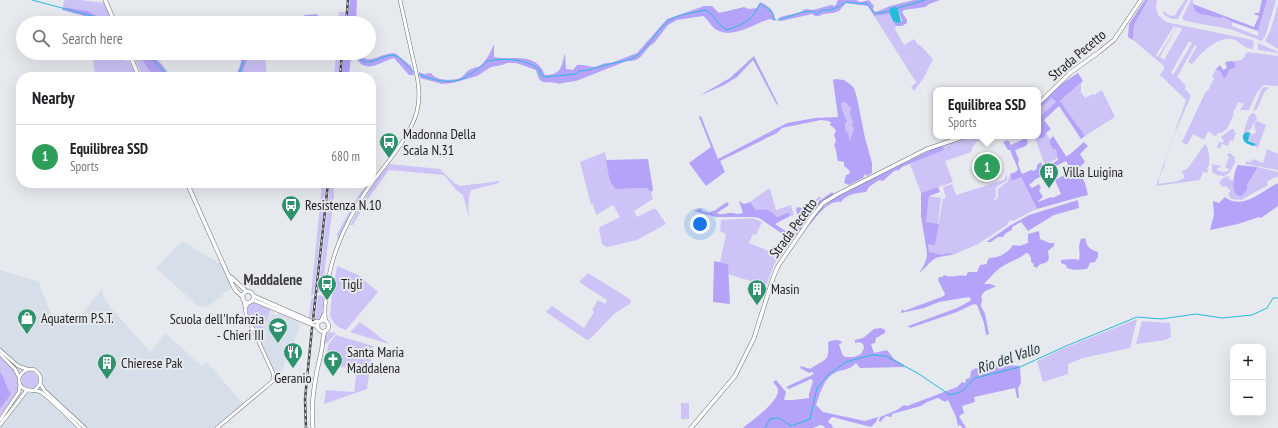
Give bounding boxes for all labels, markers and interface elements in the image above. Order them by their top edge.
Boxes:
search box [16,16,376,60]
street label: Strada Pecetto [1045,26,1109,84]
icon: search [30,27,52,49]
text: Search here [62,29,123,48]
text: Nearby [32,87,75,109]
popup [933,87,1041,139]
text: Equilibrea SSD [948,95,1026,114]
text: Sports [948,114,977,131]
place label: Madonna Della Scala N.31 [403,125,476,159]
bus stop icon: Madonna Della Scala N.31 [378,131,400,159]
text: Equilibrea SSD [70,139,148,158]
text: 1 [42,148,48,165]
text: 680 m [331,148,360,165]
pin: 1 [974,152,1000,182]
text: Sports [70,158,99,175]
building icon: Villa Luigina [1038,161,1060,189]
place label: Villa Luigina [1062,163,1123,181]
bus stop icon: Resistenza N.10 [280,194,302,222]
street label: Strada Pecetto [765,195,821,261]
place label: Resistenza N.10 [305,196,381,214]
your location [690,214,710,234]
district label: Maddalene [244,270,302,289]
bus stop icon: Tigli [316,273,338,301]
place label: Tigli [341,275,363,293]
building icon: Masin [746,278,768,306]
place label: Masin [771,280,799,298]
shop icon: Aquaterm P.S.T. [16,307,38,335]
place label: Aquaterm P.S.T. [41,309,114,327]
place label: Scuola dell'Infanzia - Chieri III [170,310,264,344]
school or university icon: Scuola dell'Infanzia - Chieri III [267,316,289,344]
water label: Rio del Vallo [974,338,1043,378]
restaurant icon: Geranio [282,341,304,369]
place label: Santa Maria Maddalena [347,343,404,377]
map controls [1230,344,1266,416]
button: + [1230,344,1266,380]
church icon: Santa Maria Maddalena [322,349,344,377]
building icon: Chierese Pak [96,352,118,380]
place label: Chierese Pak [121,354,183,372]
place label: Geranio [274,369,312,387]
button: − [1230,380,1266,416]

